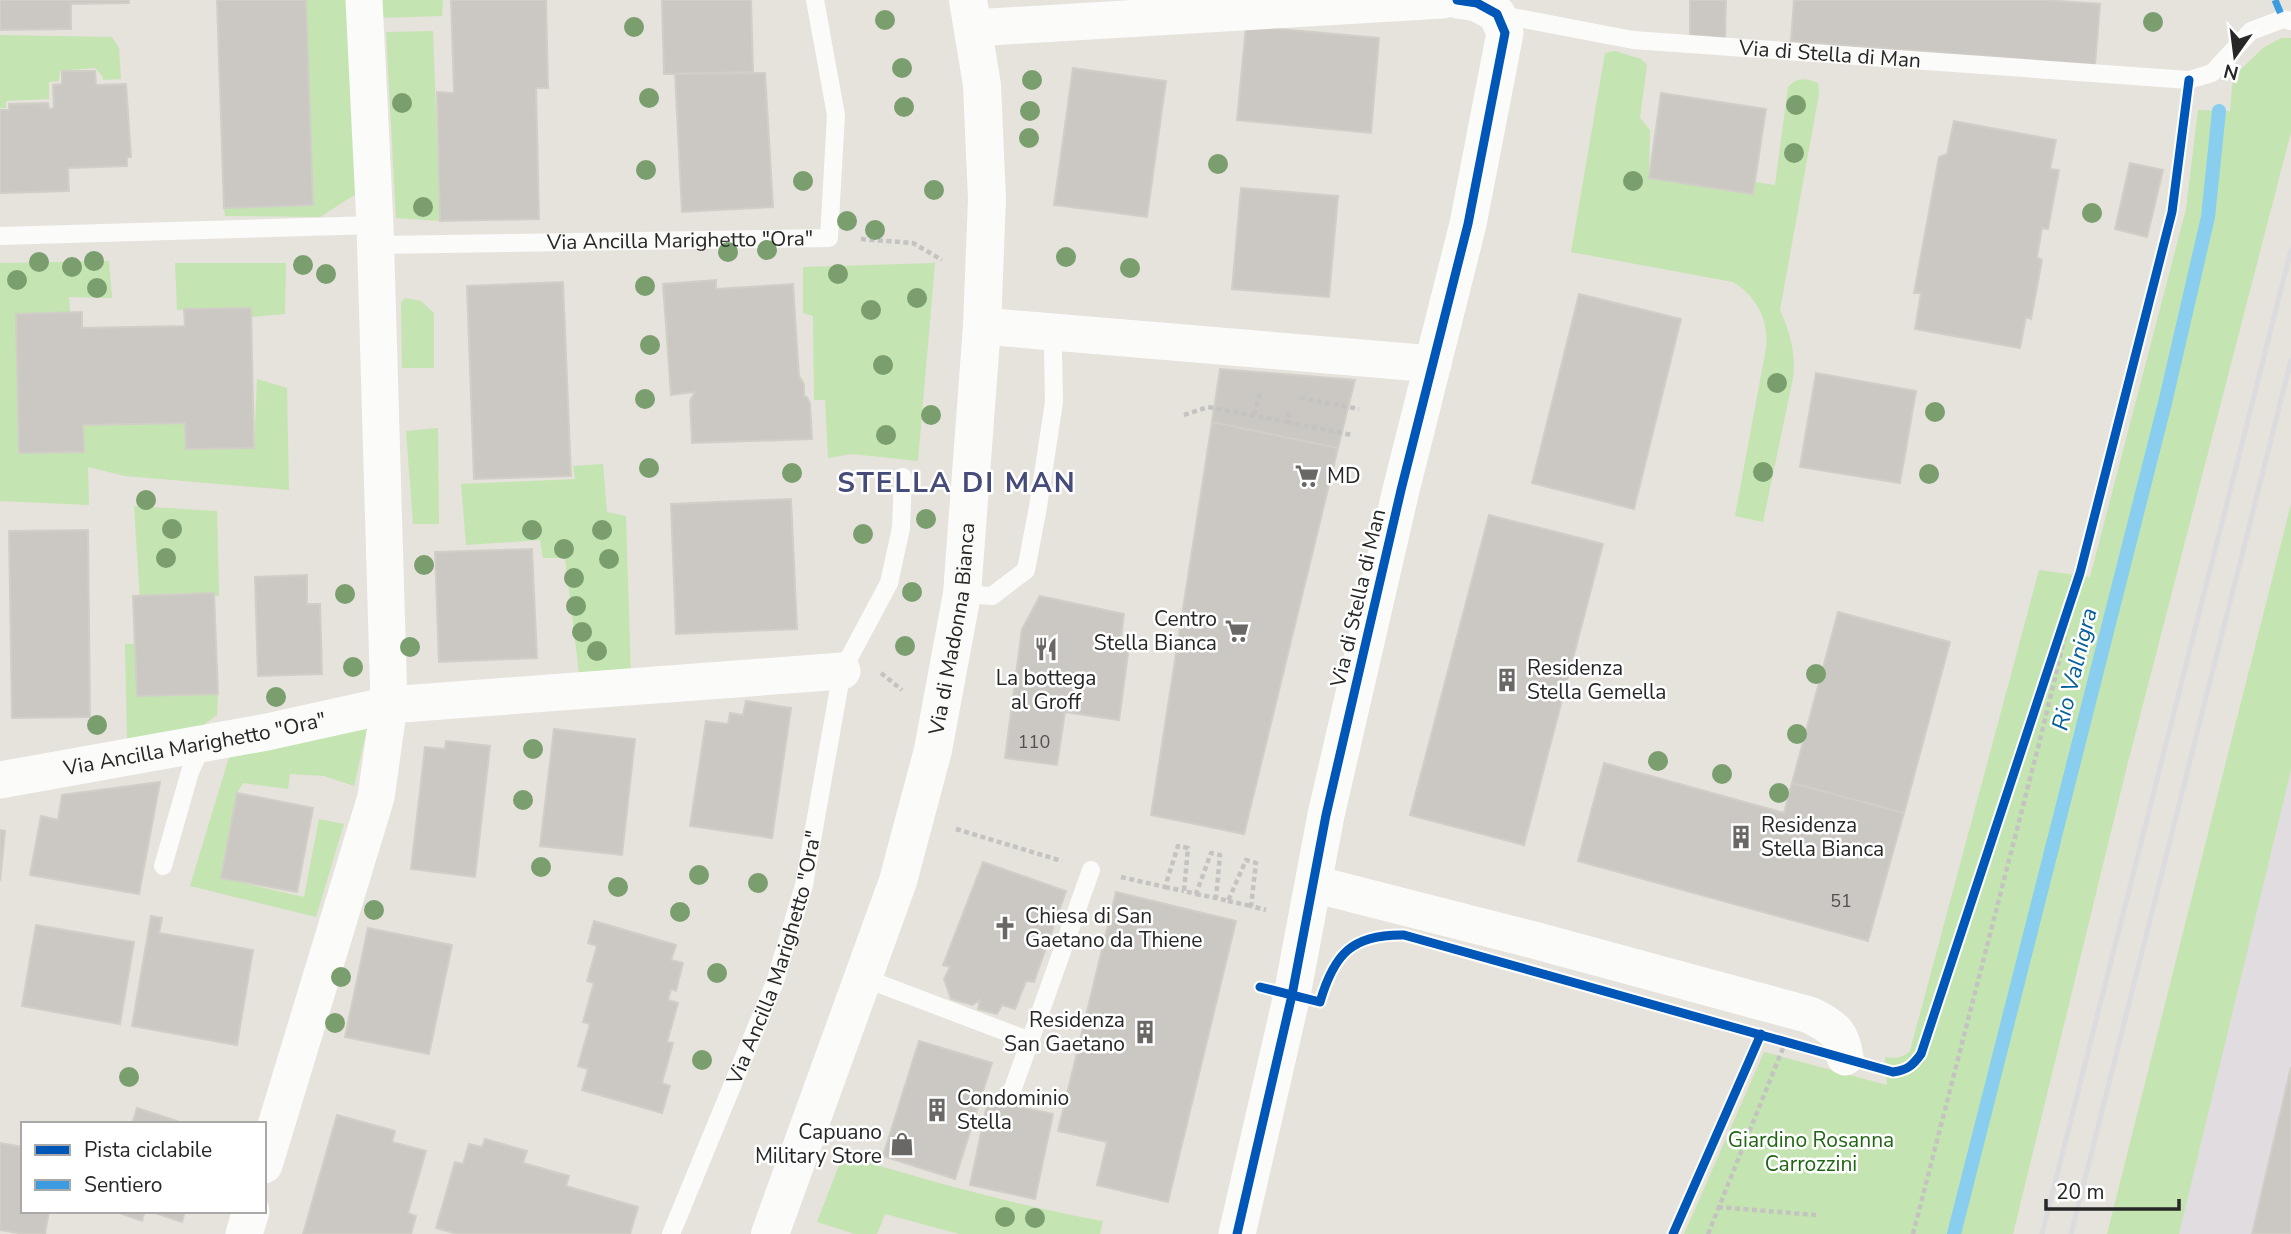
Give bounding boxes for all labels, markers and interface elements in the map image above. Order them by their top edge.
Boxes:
north arrow [2200,21,2270,91]
street label: Via di Stella di Man [1737,34,1922,75]
text: N [2221,57,2241,86]
street label: Via Ancilla Marighetto "Ora" [546,224,813,256]
supermarket icon: MD [1293,462,1321,490]
place label: MD [1327,462,1361,490]
district label: STELLA DI MAN [837,464,1077,502]
street label: Via di Stella di Man [1324,506,1392,691]
street label: Via di Madonna Bianca [922,521,981,738]
place label: Centro Stella Bianca [1094,605,1217,657]
water label: Rio Valnigra [2044,605,2105,734]
supermarket icon: Centro Stella Bianca [1223,617,1251,645]
restaurant icon: La bottega al Groff [1032,635,1060,663]
place label: Residenza Stella Gemella [1527,654,1666,706]
place label: La bottega al Groff [996,664,1096,716]
building icon: Residenza Stella Gemella [1493,666,1521,694]
street label: Via Ancilla Marighetto "Ora" [60,705,328,782]
house number: 110 [1018,730,1050,754]
place label: Residenza Stella Bianca [1761,811,1884,863]
building icon: Residenza Stella Bianca [1727,823,1755,851]
street label: Via Ancilla Marighetto "Ora" [720,828,827,1090]
house number: 51 [1830,889,1852,913]
place label: Chiesa di San Gaetano da Thiene [1025,902,1203,954]
church icon: Chiesa di San Gaetano da Thiene [991,914,1019,942]
place label: Residenza San Gaetano [1004,1006,1125,1058]
building icon: Residenza San Gaetano [1131,1018,1159,1046]
place label: Condominio Stella [957,1084,1069,1136]
building icon: Condominio Stella [923,1096,951,1124]
place label: Capuano Military Store [755,1118,882,1170]
legend [21,1122,266,1213]
park label: Giardino Rosanna Carrozzini [1728,1126,1894,1178]
shop icon: Capuano Military Store [888,1130,916,1158]
text: Pista ciclabile [84,1136,212,1164]
scale bar [2046,1168,2179,1212]
text: Sentiero [84,1171,162,1199]
text: 20 m [2056,1178,2105,1206]

